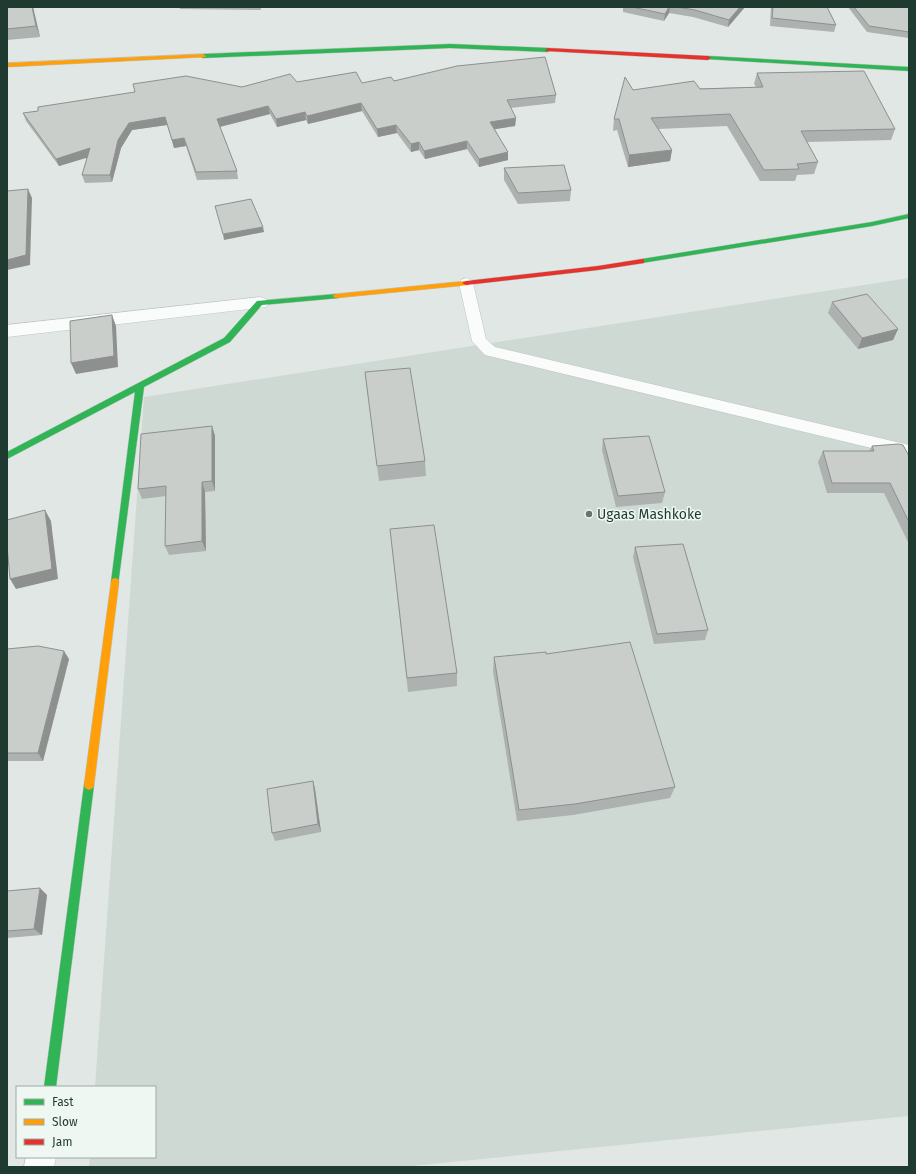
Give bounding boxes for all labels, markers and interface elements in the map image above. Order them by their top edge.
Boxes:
place label: Ugaas Mashkoke [597,506,702,523]
marker: Ugaas Mashkoke [584,509,594,519]
legend [16,1086,156,1158]
text: Fast [52,1095,74,1109]
text: Slow [52,1115,78,1129]
text: Jam [52,1135,72,1149]

